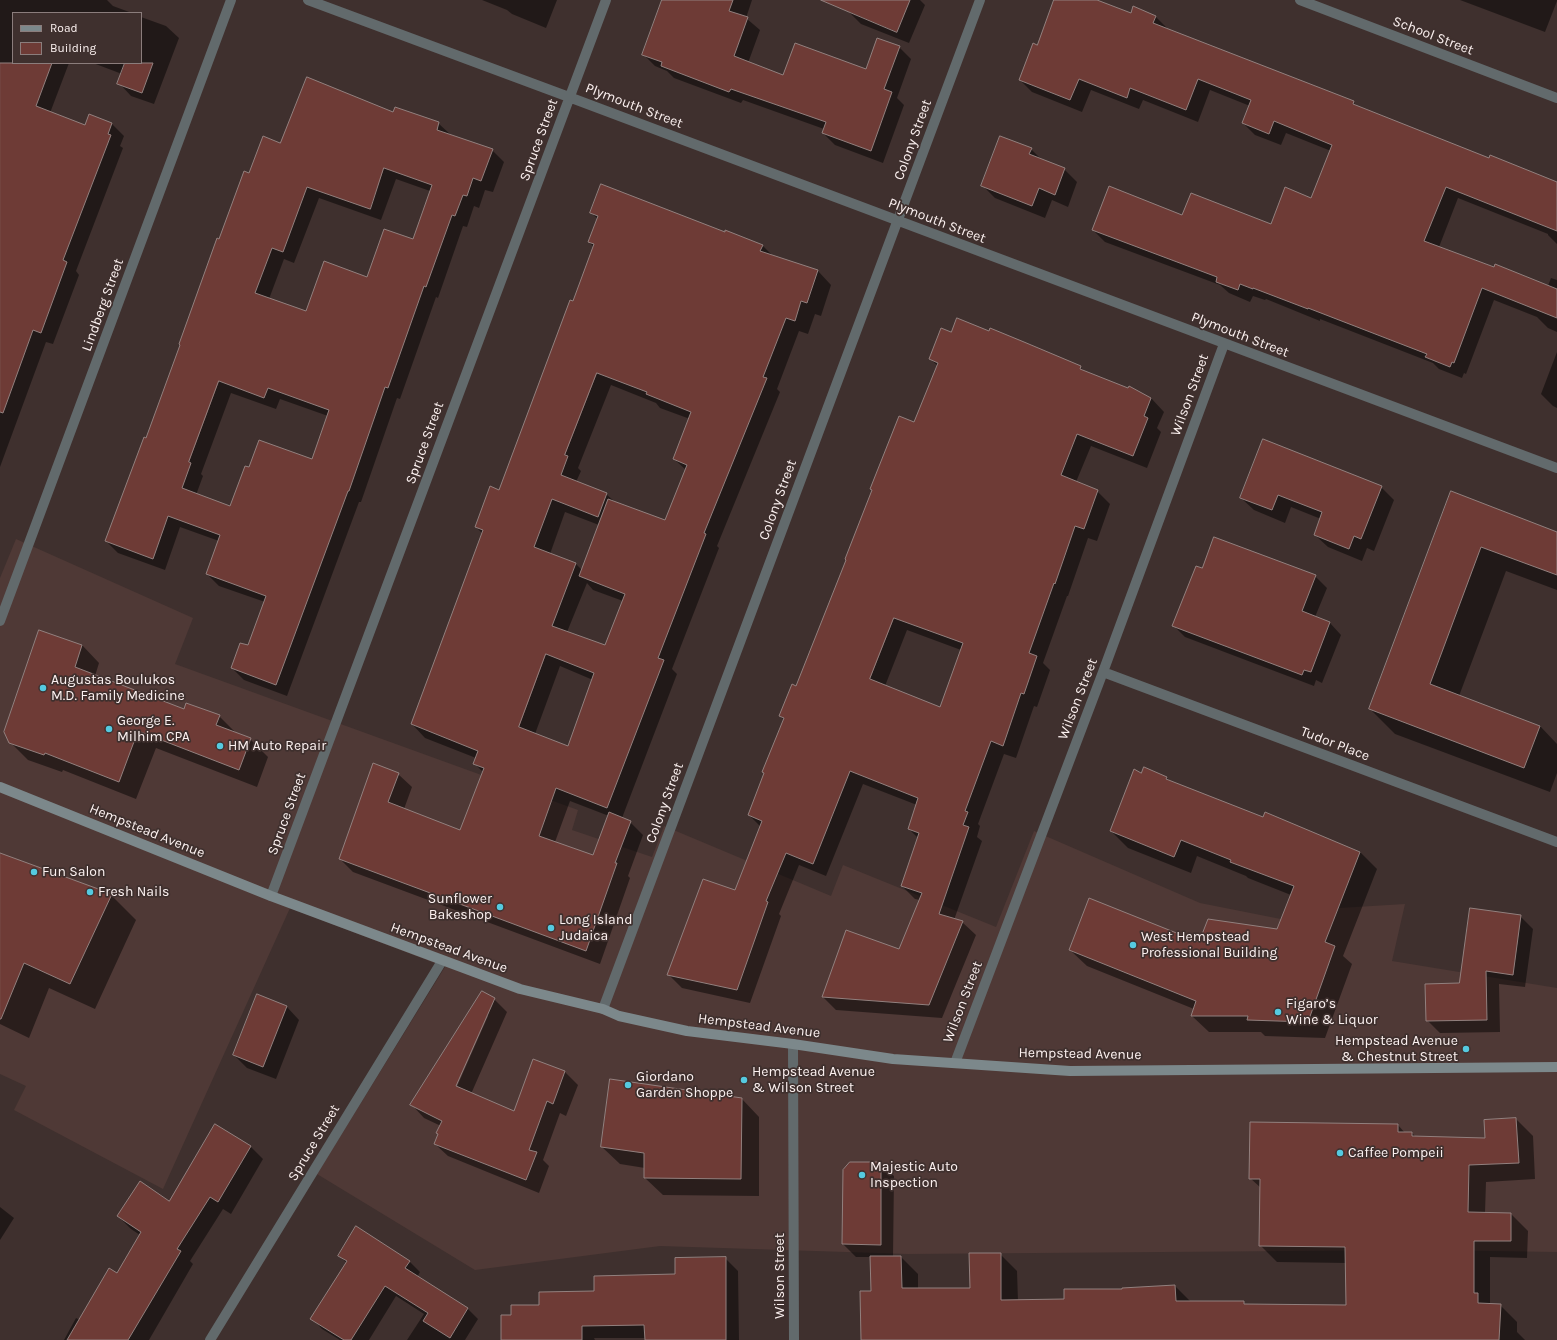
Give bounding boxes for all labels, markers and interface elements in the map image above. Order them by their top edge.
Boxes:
legend [12,12,142,64]
street label: School Street [1390,13,1476,59]
text: Road [50,21,78,35]
text: Building [50,41,96,55]
street label: Plymouth Street [583,80,685,132]
street label: Spruce Street [516,97,562,183]
street label: Colony Street [891,97,935,183]
street label: Plymouth Street [886,195,988,247]
street label: Lindberg Street [78,256,128,354]
street label: Plymouth Street [1189,309,1291,361]
street label: Wilson Street [1167,352,1213,438]
street label: Spruce Street [402,400,448,486]
street label: Colony Street [756,457,800,543]
street label: Wilson Street [1055,656,1101,742]
place label: Augustas Boulukos M.D. Family Medicine [51,672,185,704]
marker: Augustas Boulukos M.D. Family Medicine [38,683,48,693]
place label: George E. Milhim CPA [117,713,190,746]
street label: Tudor Place [1298,723,1372,765]
marker: George E. Milhim CPA [104,724,114,734]
place label: HM Auto Repair [228,738,326,754]
marker: HM Auto Repair [215,741,225,751]
street label: Colony Street [643,760,687,846]
street label: Spruce Street [264,771,310,857]
street label: Hempstead Avenue [87,800,207,862]
place label: Fun Salon [42,864,105,880]
marker: Fun Salon [29,867,39,877]
place label: Fresh Nails [98,884,169,900]
marker: Fresh Nails [85,887,95,897]
place label: Sunflower Bakeshop [428,891,492,924]
marker: Sunflower Bakeshop [495,902,505,912]
place label: Long Island Judaica [559,912,633,944]
street label: Hempstead Avenue [388,919,510,977]
marker: Long Island Judaica [546,923,556,933]
place label: West Hempstead Professional Building [1141,929,1277,962]
marker: West Hempstead Professional Building [1128,940,1138,950]
street label: Wilson Street [940,959,986,1045]
place label: Figaro’s Wine & Liquor [1286,996,1378,1028]
marker: Figaro’s Wine & Liquor [1273,1007,1283,1017]
street label: Hempstead Avenue [697,1010,821,1042]
place label: Hempstead Avenue & Chestnut Street [1335,1033,1458,1066]
marker: Hempstead Avenue & Chestnut Street [1461,1044,1471,1054]
street label: Hempstead Avenue [1018,1045,1142,1063]
place label: Hempstead Avenue & Wilson Street [752,1064,875,1096]
place label: Giordano Garden Shoppe [636,1069,733,1102]
marker: Hempstead Avenue & Wilson Street [739,1075,749,1085]
marker: Giordano Garden Shoppe [623,1080,633,1090]
street label: Spruce Street [285,1102,343,1184]
place label: Caffee Pompeii [1348,1145,1444,1161]
marker: Caffee Pompeii [1335,1148,1345,1158]
place label: Majestic Auto Inspection [870,1159,958,1192]
marker: Majestic Auto Inspection [857,1170,867,1180]
street label: Wilson Street [772,1233,788,1319]

